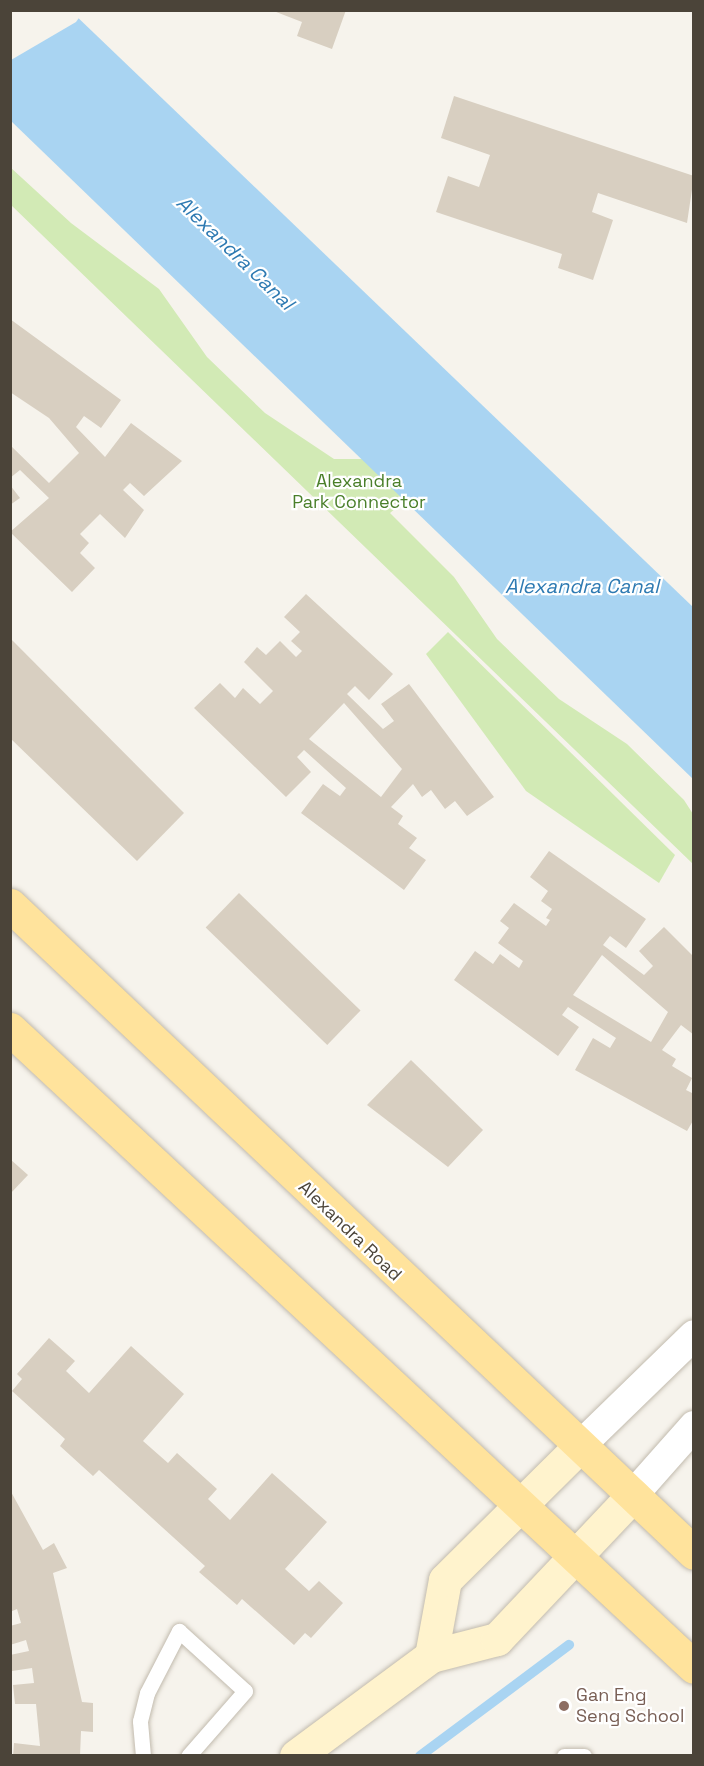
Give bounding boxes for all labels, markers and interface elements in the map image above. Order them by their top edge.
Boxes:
water label: Alexandra Canal [171,191,299,315]
park label: Alexandra Park Connector [292,471,426,514]
water label: Alexandra Canal [505,574,659,598]
street label: Alexandra Road [294,1176,406,1286]
place label: Gan Eng Seng School [576,1685,684,1728]
marker: Gan Eng Seng School [557,1699,571,1713]

